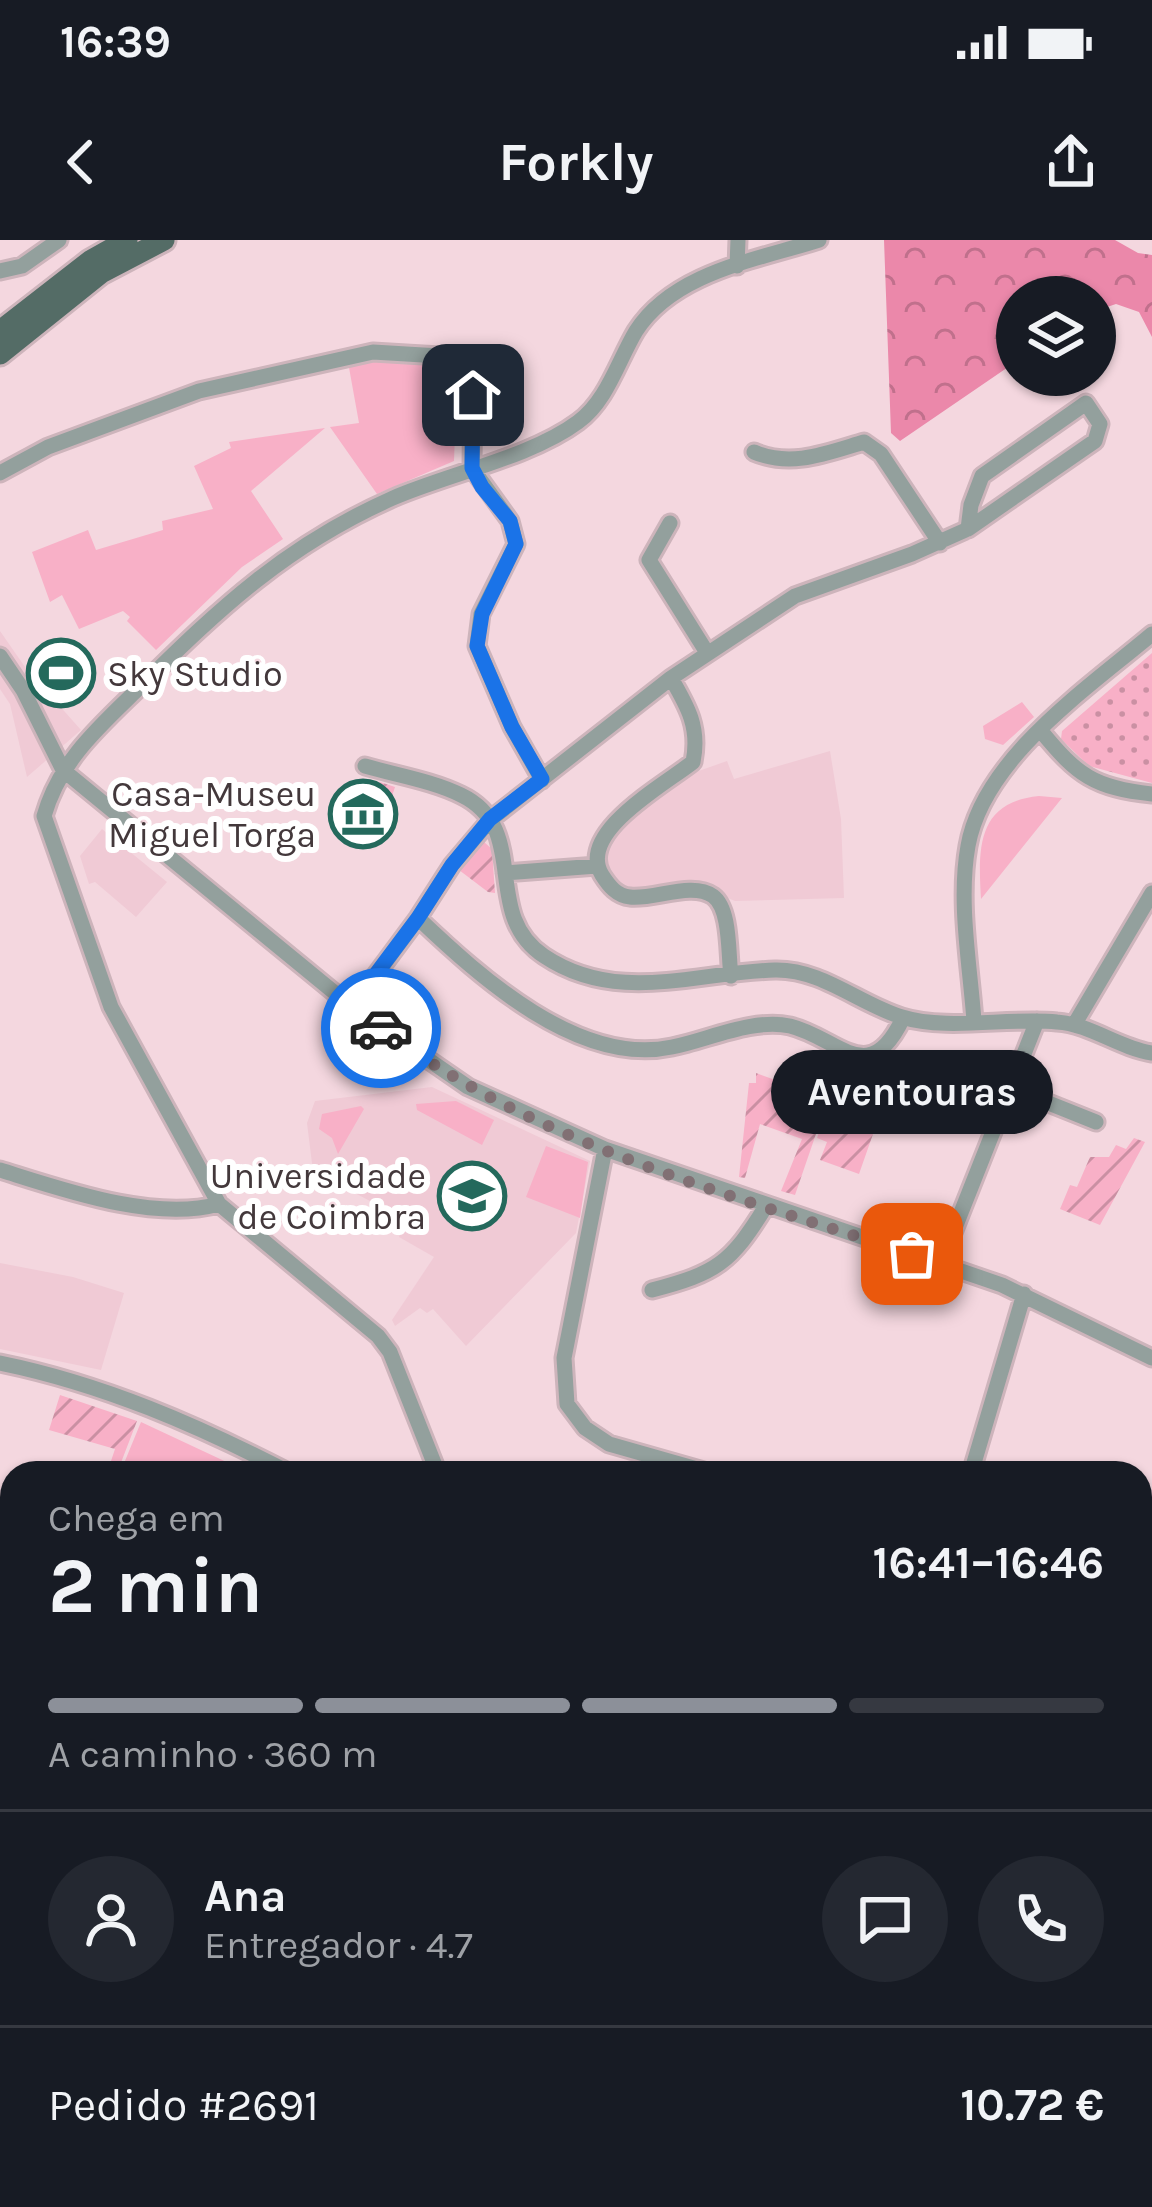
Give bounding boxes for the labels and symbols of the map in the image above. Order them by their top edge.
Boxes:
pin [422,344,524,446]
sports icon: Sky Studio [26,638,96,708]
place label: Sky Studio [107,653,283,695]
place label: Casa-Museu Miguel Torga [108,773,316,856]
museum icon: Casa-Museu Miguel Torga [328,779,398,849]
courier [321,968,441,1088]
callout: Aventouras [771,1050,1053,1134]
place label: Universidade de Coimbra [210,1155,426,1238]
school or university icon: Universidade de Coimbra [437,1161,507,1231]
pin [861,1203,963,1305]

